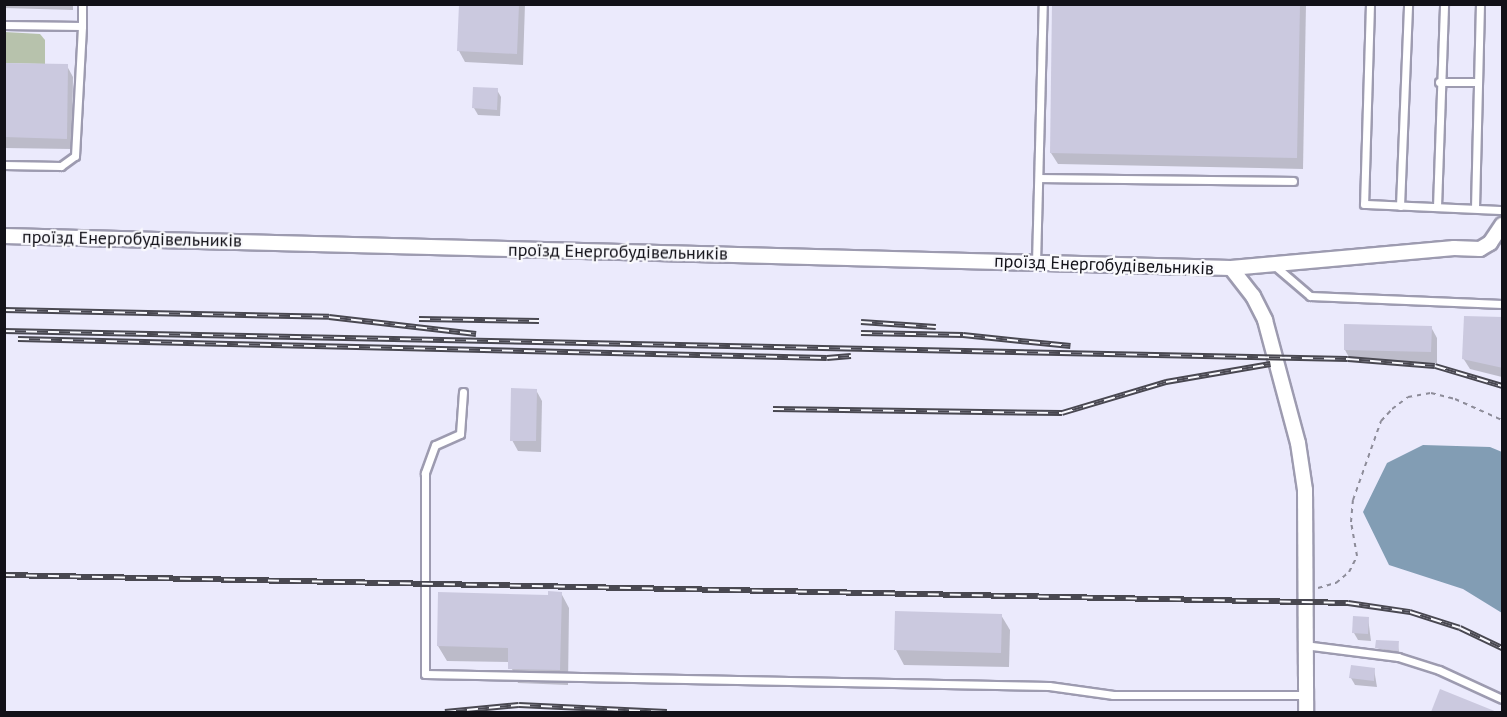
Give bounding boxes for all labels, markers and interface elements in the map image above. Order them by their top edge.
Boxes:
street label: проїзд Енергобудівельників [22,226,242,252]
street label: проїзд Енергобудівельників [508,239,728,265]
street label: проїзд Енергобудівельників [994,250,1214,280]

